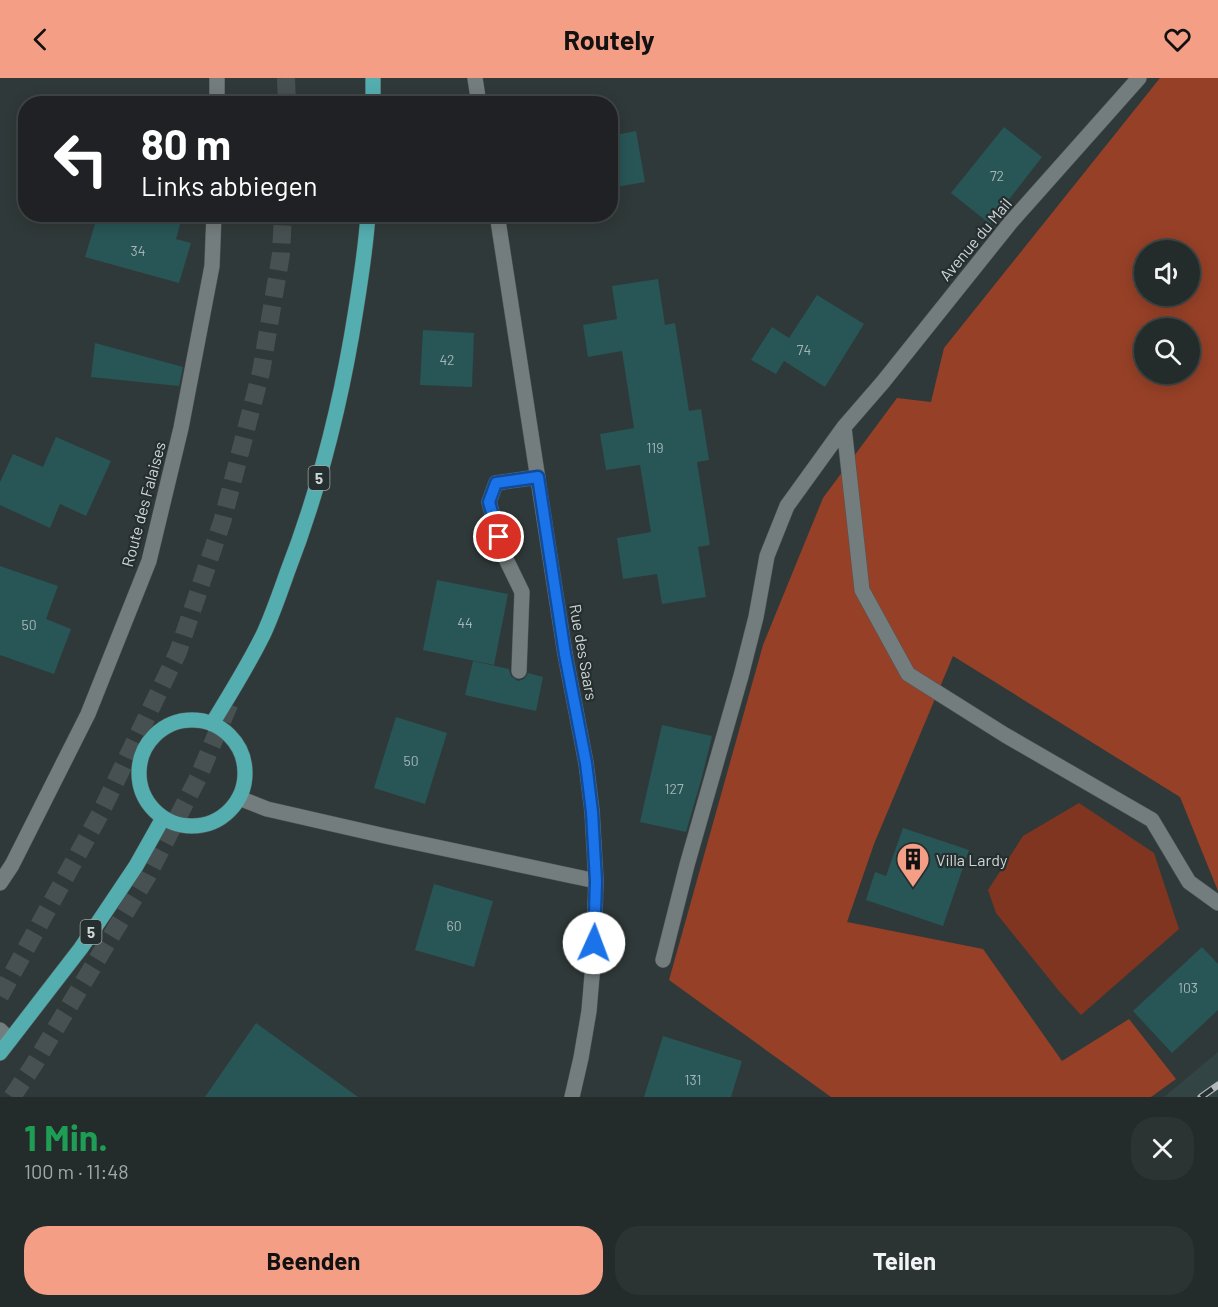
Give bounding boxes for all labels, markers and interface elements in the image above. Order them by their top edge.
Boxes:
icon: back [24,23,57,56]
text: Routely [563,23,655,55]
icon: heart [1161,23,1194,56]
text: 80 m [141,118,231,168]
icon: left [42,120,120,198]
house number: 72 [990,167,1004,184]
text: Links abbiegen [141,169,317,201]
street label: Avenue du Mail [935,194,1015,284]
map controls [1134,240,1200,384]
button: sound [1134,240,1200,306]
house number: 34 [131,242,145,259]
button: search [1134,318,1200,384]
house number: 74 [797,341,811,358]
house number: 42 [439,351,455,368]
street label: Route des Falaises [117,439,169,569]
house number: 119 [646,439,664,456]
road number: 5 [308,466,330,490]
pin [473,511,524,562]
icon: arrive [482,520,515,553]
street label: Rue des Saars [566,602,602,702]
house number: 44 [457,614,473,631]
house number: 50 [21,616,37,633]
house number: 50 [403,752,419,769]
house number: 127 [664,780,684,797]
building icon: Villa Lardy [895,841,931,888]
place label: Villa Lardy [936,850,1008,869]
position arrow [562,911,626,975]
house number: 60 [446,917,462,934]
road number: 5 [80,920,101,944]
house number: 103 [1178,979,1198,996]
house number: 131 [685,1071,701,1088]
text: 1 Min. [24,1115,108,1158]
button: close [1131,1117,1194,1180]
text: 100 m · 11:48 [24,1159,129,1183]
button: Beenden [24,1226,603,1295]
button: Teilen [615,1226,1194,1295]

